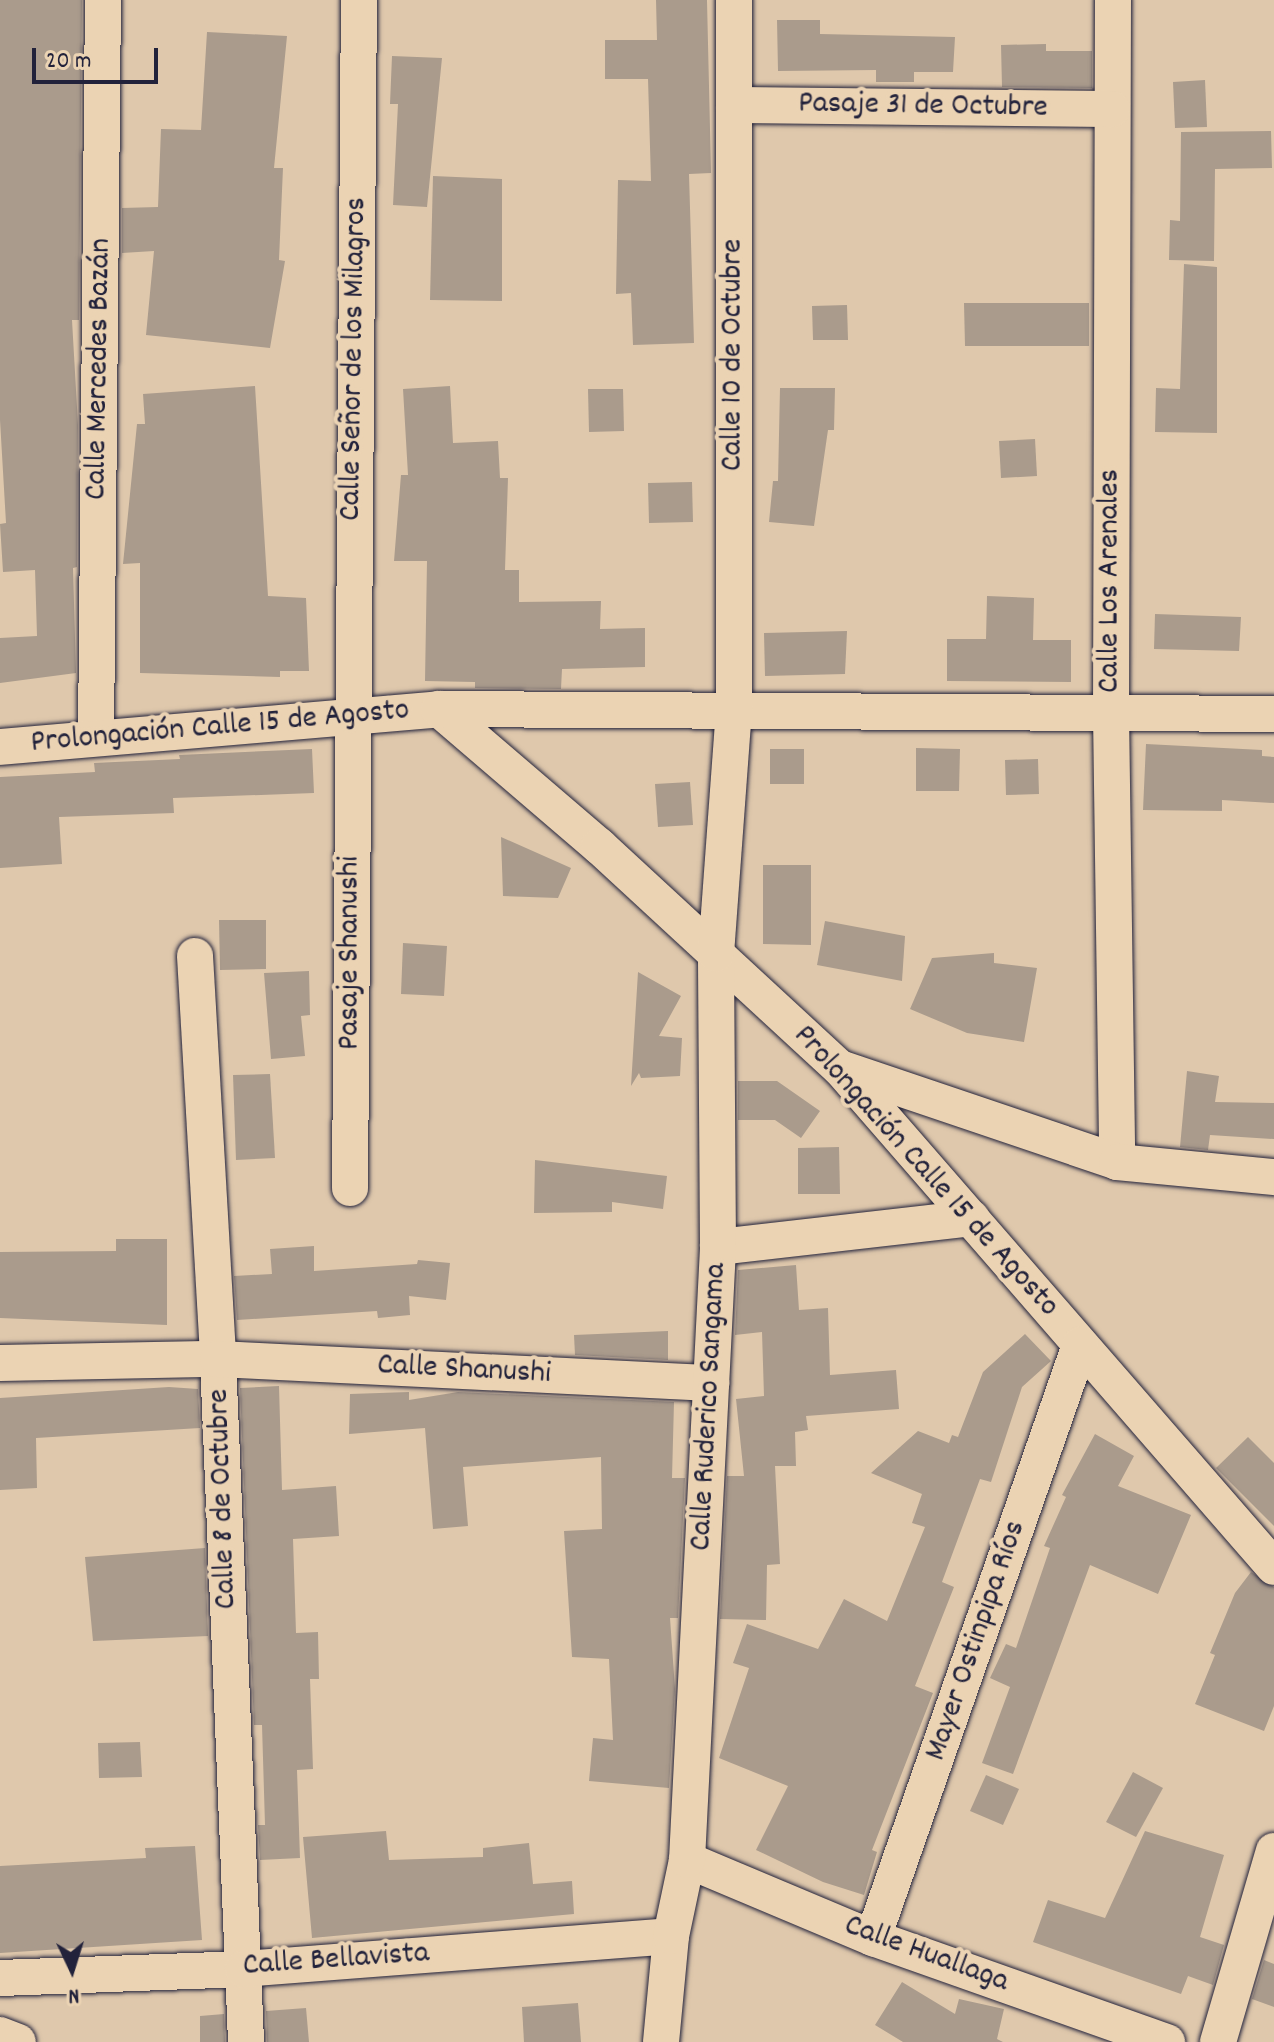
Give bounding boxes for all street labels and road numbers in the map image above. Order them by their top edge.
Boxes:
street label: Pasaje 31 de Octubre [798,86,1048,128]
street label: Calle Señor de los Milagros [333,197,377,521]
street label: Calle Mercedes Bazán [79,238,121,500]
street label: Calle 10 de Octubre [715,239,753,471]
street label: Calle Los Arenales [1092,469,1130,693]
street label: Prolongación Calle 15 de Agosto [29,692,411,764]
street label: Pasaje Shanushi [332,856,370,1050]
street label: Prolongación Calle 15 de Agosto [784,1018,1066,1326]
street label: Calle Ruderico Sangama [683,1262,737,1552]
street label: Calle Shanushi [376,1347,552,1395]
street label: Calle 8 de Octubre [201,1388,247,1610]
street label: Mayer Ostinpipa Ríos [918,1516,1036,1766]
street label: Calle Huallaga [839,1908,1013,2002]
street label: Calle Bellavista [242,1935,430,1987]

